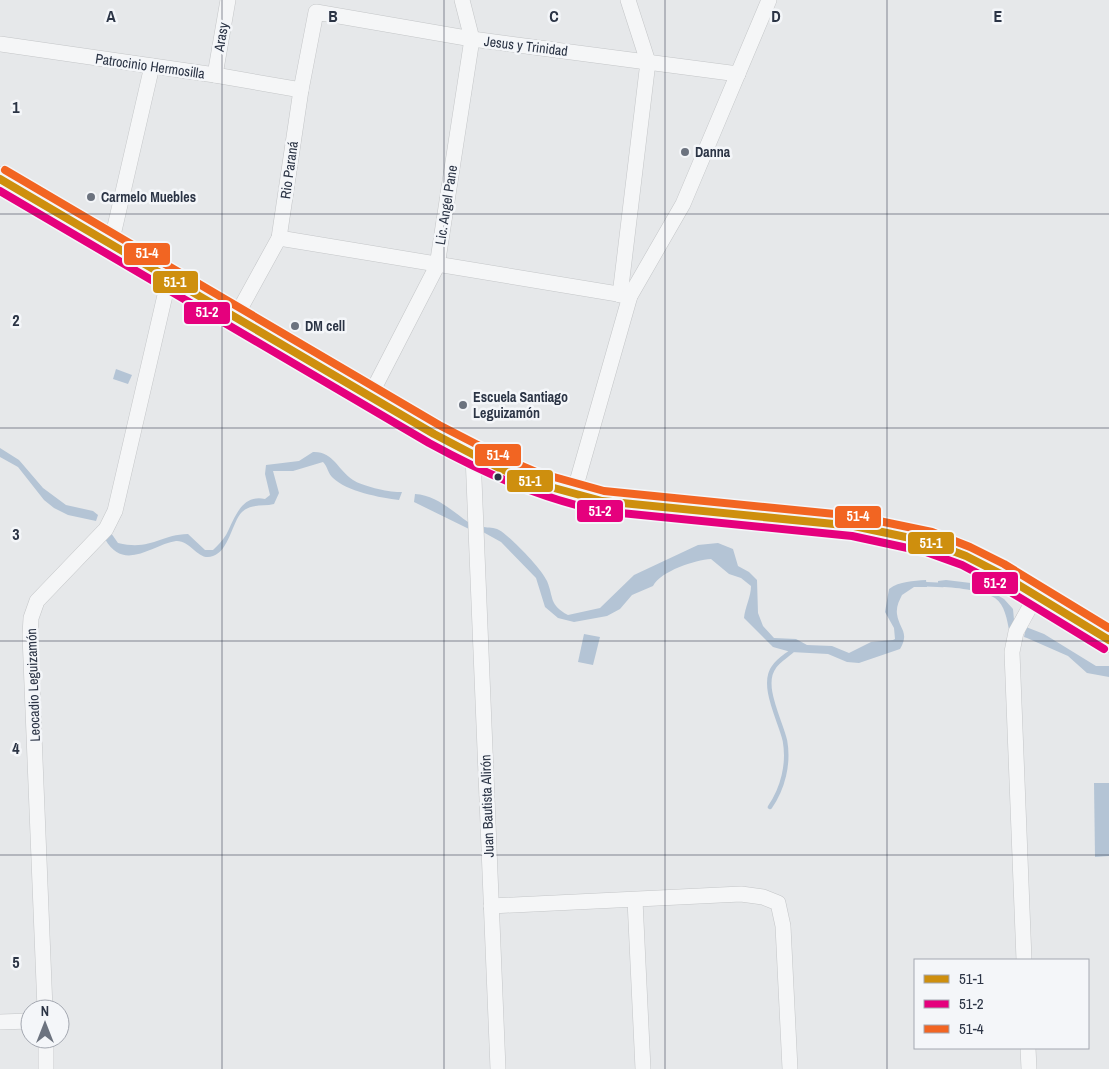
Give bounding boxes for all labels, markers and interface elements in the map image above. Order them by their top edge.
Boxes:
text: A [106,5,116,27]
text: B [328,5,338,27]
text: C [549,5,559,27]
text: D [771,5,781,27]
text: E [994,5,1003,27]
street label: Arasy [209,21,232,54]
street label: Jesus y Trinidad [483,32,569,60]
street label: Patrocinio Hermosilla [94,49,207,83]
text: 1 [12,96,20,118]
street label: Rio Paraná [276,139,302,200]
place label: Danna [695,143,731,161]
marker: Danna [679,146,691,158]
street label: Lic. Angel Pane [431,164,461,246]
place label: Carmelo Muebles [101,188,196,206]
marker: Carmelo Muebles [85,191,97,203]
line badge: 51-4 [123,242,171,266]
text: 51-4 [136,244,159,262]
line badge: 51-1 [152,270,199,294]
text: 51-1 [164,273,187,291]
line badge: 51-2 [183,301,231,325]
text: 51-2 [196,303,218,321]
text: 2 [12,309,20,331]
place label: DM cell [305,317,345,335]
marker: DM cell [289,320,301,332]
place label: Escuela Santiago Leguizamón [473,388,568,422]
marker: Escuela Santiago Leguizamón [457,399,469,411]
line badge: 51-4 [474,443,522,467]
text: 51-4 [487,446,510,464]
line badge: 51-1 [506,469,554,493]
unlabelled marker [493,472,503,482]
text: 51-1 [519,472,542,490]
line badge: 51-2 [576,499,624,523]
text: 51-2 [589,502,611,520]
line badge: 51-4 [834,505,882,529]
text: 51-4 [847,507,870,525]
text: 3 [12,523,20,545]
line badge: 51-1 [907,531,955,555]
text: 51-1 [920,534,943,552]
line badge: 51-2 [971,571,1019,595]
text: 51-2 [984,574,1006,592]
street label: Leocadio Leguizamón [22,628,44,742]
text: 4 [12,737,20,759]
street label: Juan Bautista Alirón [476,754,498,858]
text: 5 [12,951,20,973]
legend [914,959,1089,1049]
text: 51-1 [959,968,984,989]
text: 51-2 [959,993,984,1014]
north arrow [20,999,70,1049]
text: N [41,1002,49,1020]
text: 51-4 [959,1018,984,1039]

